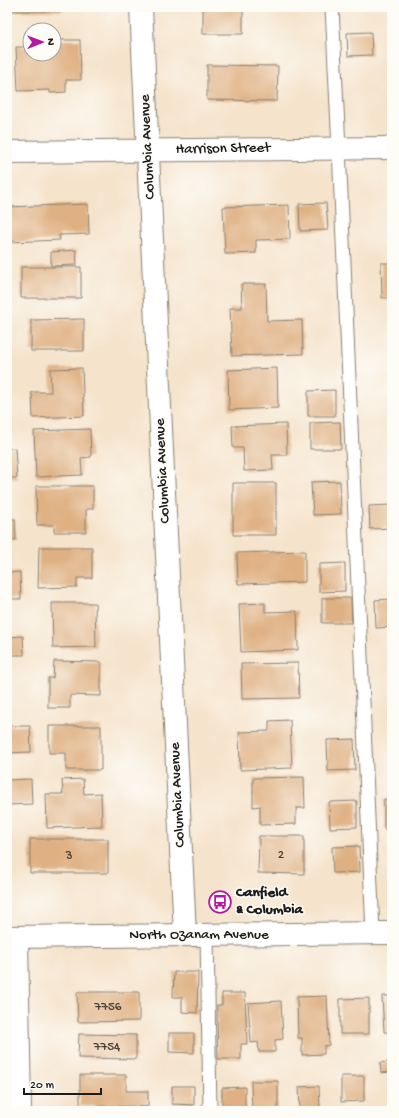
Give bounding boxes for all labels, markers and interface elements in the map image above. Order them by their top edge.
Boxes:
north arrow [22,22,62,62]
text: N [44,38,56,46]
street label: Columbia Avenue [136,94,160,200]
street label: Harrison Street [175,139,272,159]
street label: Columbia Avenue [151,418,175,524]
street label: Columbia Avenue [166,742,190,848]
house number: 2 [278,848,285,863]
house number: 3 [65,849,73,864]
place label: Canfield & Columbia [235,884,304,919]
bus stop icon: Canfield & Columbia [207,889,233,915]
street label: North Ozanam Avenue [129,926,269,944]
house number: 7756 [94,1000,122,1015]
house number: 7754 [93,1040,120,1055]
scale bar [24,1070,101,1096]
text: 20 m [30,1079,55,1093]

